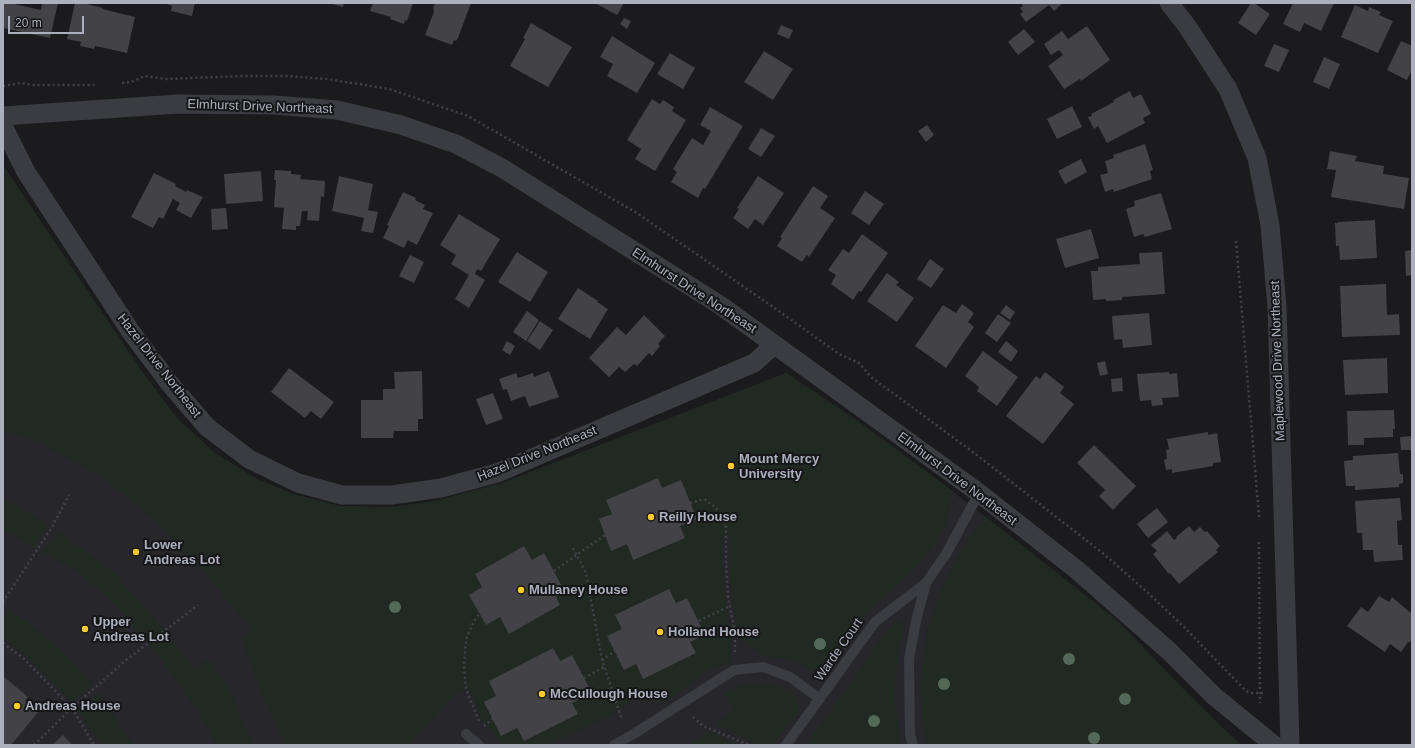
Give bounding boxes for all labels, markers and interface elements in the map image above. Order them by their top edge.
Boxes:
scale bar [10,8,86,34]
text: 20 m [15,16,42,30]
street label: Elmhurst Drive Northeast [187,97,333,117]
street label: Elmhurst Drive Northeast [629,245,759,337]
street label: Maplewood Drive Northeast [1267,281,1289,441]
street label: Hazel Drive Northeast [114,311,204,421]
street label: Hazel Drive Northeast [475,423,599,485]
street label: Elmhurst Drive Northeast [894,429,1020,529]
place label: Mount Mercy University [739,451,819,482]
marker: Mount Mercy University [726,461,736,471]
place label: Reilly House [659,509,737,525]
marker: Reilly House [646,512,656,522]
place label: Lower Andreas Lot [144,537,220,568]
marker: Lower Andreas Lot [131,547,141,557]
place label: Mullaney House [529,582,628,598]
marker: Mullaney House [516,585,526,595]
place label: Upper Andreas Lot [93,614,169,645]
street label: Warde Court [812,616,866,684]
marker: Upper Andreas Lot [80,624,90,634]
place label: Holland House [668,624,759,640]
marker: Holland House [655,627,665,637]
place label: McCullough House [550,686,668,702]
marker: McCullough House [537,689,547,699]
place label: Andreas House [25,698,120,714]
marker: Andreas House [12,701,22,711]

